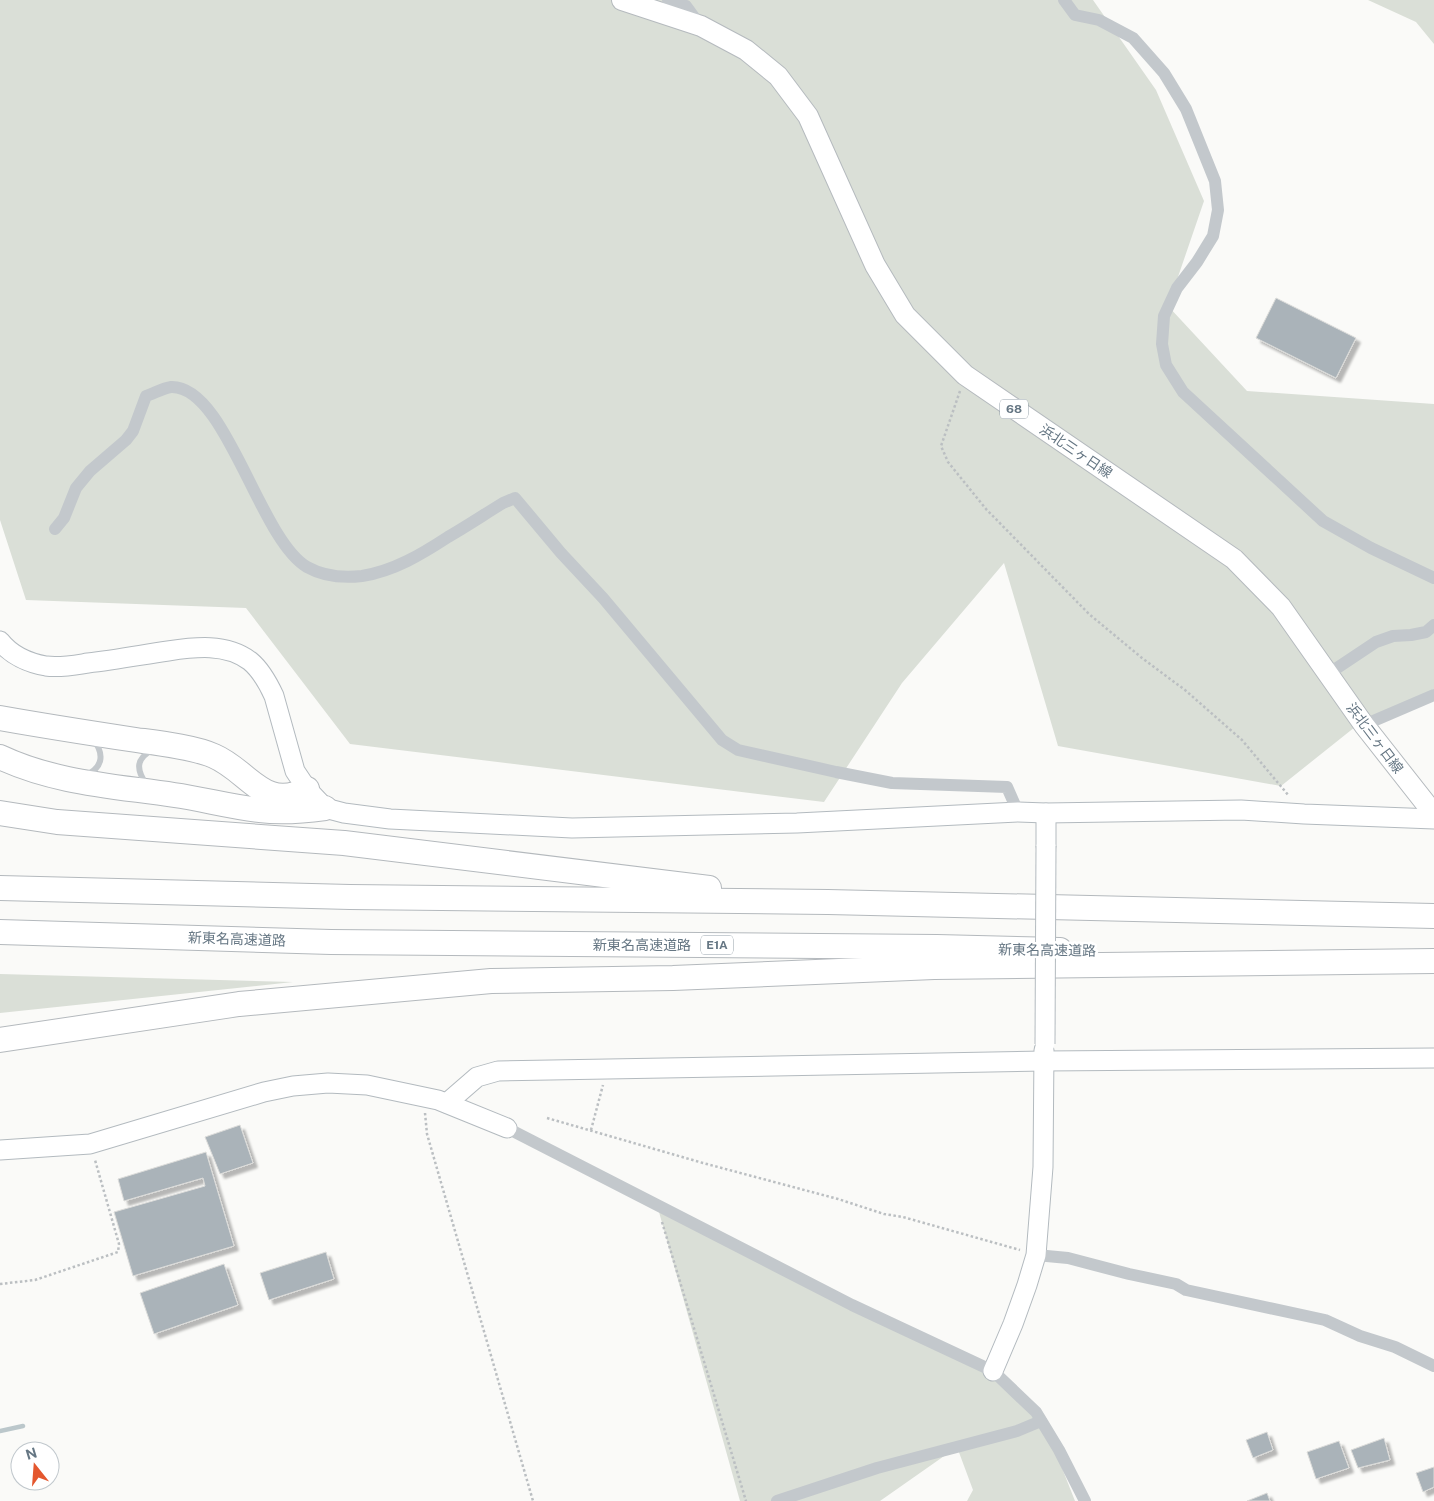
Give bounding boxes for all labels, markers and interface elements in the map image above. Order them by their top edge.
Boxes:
road number: 68 [1000,399,1028,418]
street label: 浜北三ヶ日線 [1037,421,1115,481]
street label: 浜北三ヶ日線 [1343,700,1407,776]
street label: 新東名高速道路 [188,929,286,949]
road number: E1A [701,936,733,954]
street label: 新東名高速道路 [593,937,691,953]
street label: 新東名高速道路 [998,941,1096,959]
north arrow [10,1441,60,1491]
text: N [24,1444,39,1463]

